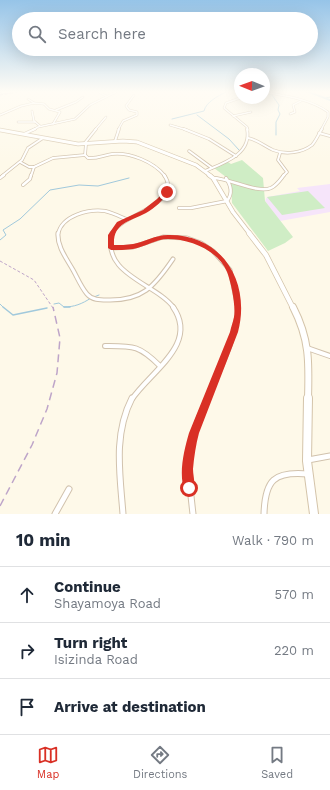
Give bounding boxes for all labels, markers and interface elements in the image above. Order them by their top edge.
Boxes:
search box [12,12,318,56]
icon: search [26,23,48,45]
text: Search here [58,25,146,43]
north arrow [234,68,270,104]
route end [158,183,176,201]
route start [180,479,198,497]
text: 10 min [16,530,71,550]
text: Walk · 790 m [232,533,314,548]
text: Continue [54,578,121,596]
icon: ahead [16,584,38,606]
text: 570 m [274,587,314,602]
text: Shayamoya Road [54,596,161,611]
text: Turn right [54,634,127,652]
icon: right [16,640,38,662]
text: 220 m [274,643,314,658]
text: Isizinda Road [54,652,138,667]
icon: arrive [16,696,38,718]
text: Arrive at destination [54,698,206,716]
tab: Map [37,744,59,781]
tab: Directions [133,744,187,781]
tab: Saved [261,744,293,781]

